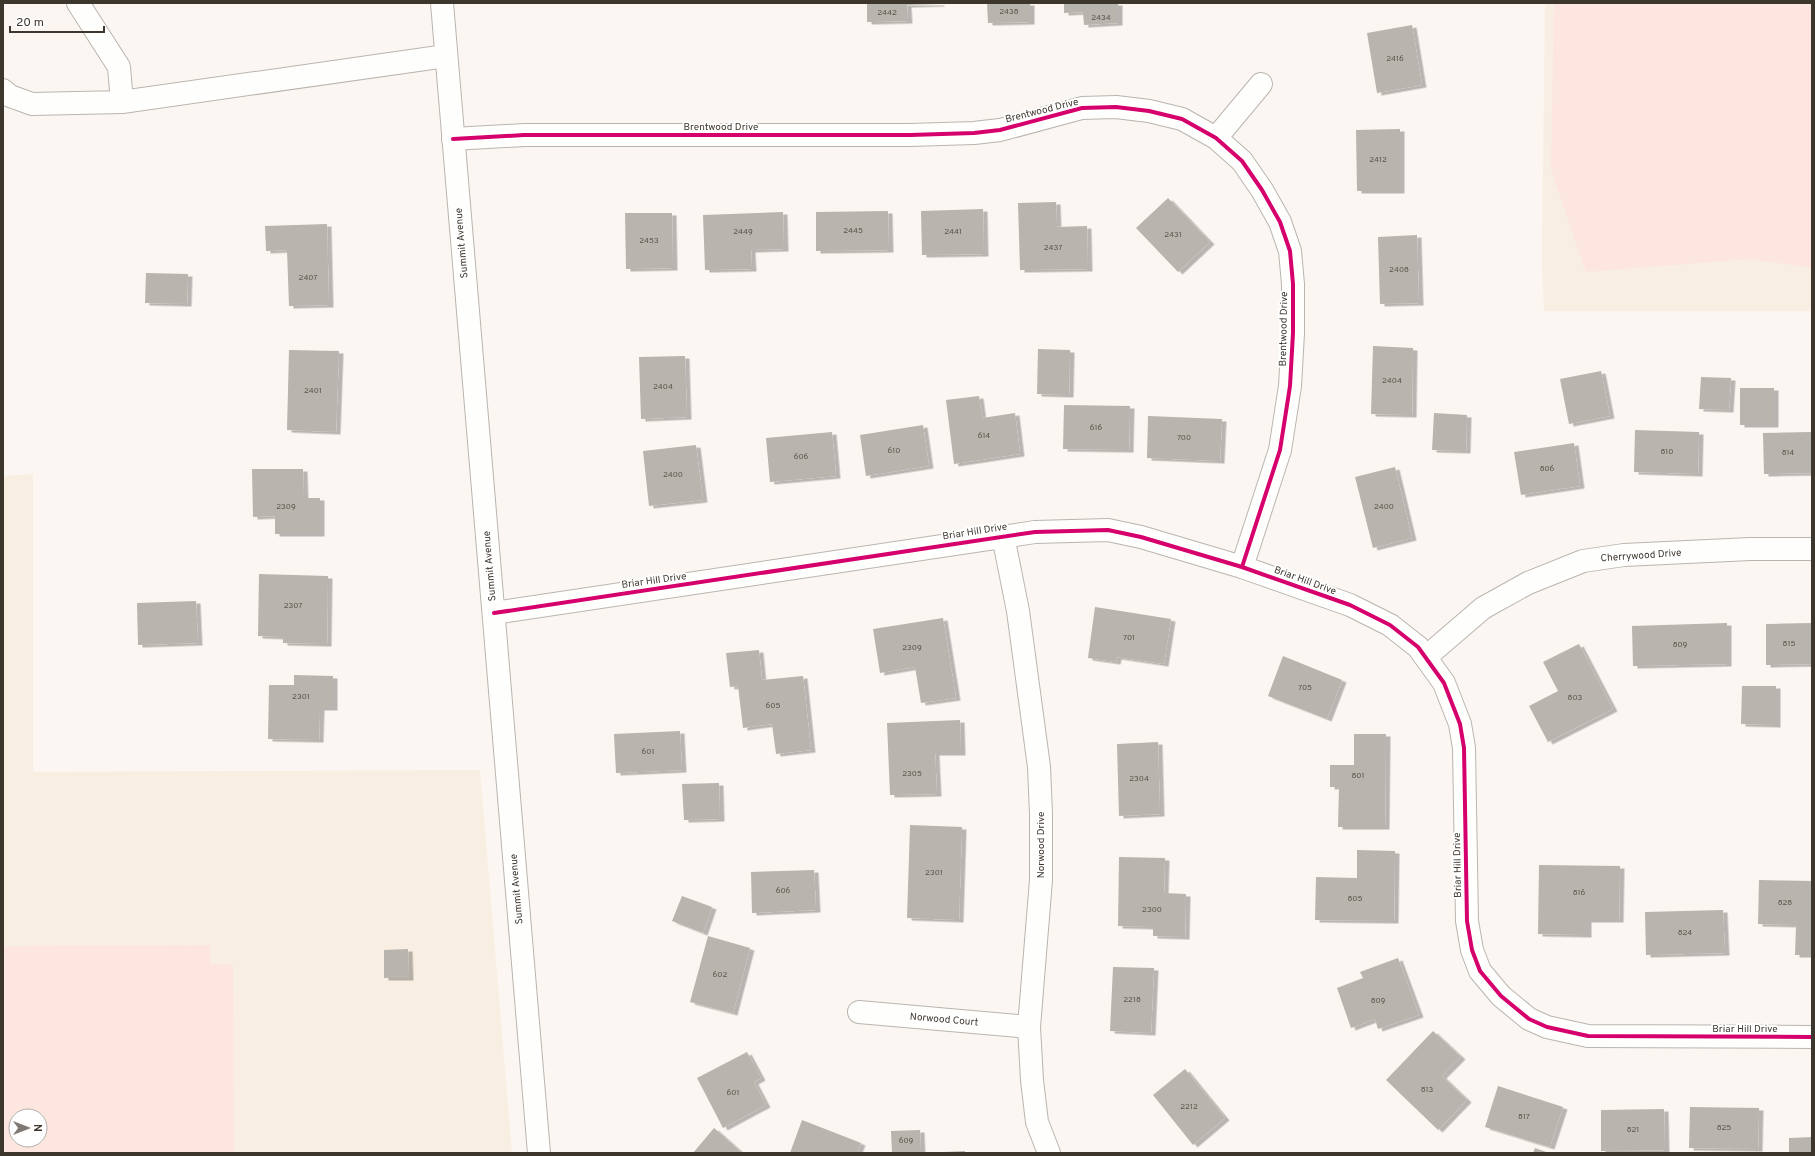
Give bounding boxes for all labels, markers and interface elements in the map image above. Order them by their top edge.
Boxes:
house number: 2438 [999,7,1019,17]
scale bar [10,8,104,34]
house number: 2442 [877,8,897,18]
house number: 2434 [1091,13,1111,23]
text: 20 m [16,15,44,31]
house number: 2416 [1386,54,1404,64]
street label: Brentwood Drive [1004,96,1080,126]
street label: Brentwood Drive [684,121,758,134]
house number: 2412 [1369,155,1387,165]
street label: Summit Avenue [452,207,472,279]
house number: 2445 [843,226,863,236]
house number: 2449 [733,227,753,237]
house number: 2441 [944,227,962,237]
house number: 2431 [1164,230,1182,240]
house number: 2453 [639,236,659,246]
house number: 2437 [1044,243,1062,253]
house number: 2408 [1389,265,1409,275]
house number: 2407 [299,273,317,283]
street label: Brentwood Drive [1277,291,1291,367]
house number: 2404 [1382,376,1402,386]
house number: 2404 [653,382,673,392]
house number: 2401 [304,386,322,396]
house number: 616 [1090,423,1102,433]
house number: 614 [978,431,990,441]
house number: 700 [1177,433,1191,443]
house number: 610 [888,446,900,456]
house number: 810 [1661,447,1674,457]
house number: 814 [1782,448,1794,458]
house number: 606 [794,452,809,462]
house number: 806 [1540,464,1555,474]
house number: 2400 [663,470,683,480]
house number: 2309 [276,502,296,512]
house number: 2400 [1374,502,1394,512]
street label: Briar Hill Drive [942,520,1008,544]
street label: Summit Avenue [480,530,500,602]
street label: Cherrywood Drive [1600,547,1682,565]
street label: Briar Hill Drive [1272,564,1338,598]
street label: Briar Hill Drive [621,570,687,592]
house number: 2307 [284,601,302,611]
house number: 701 [1123,633,1135,643]
house number: 815 [1783,639,1795,649]
house number: 809 [1673,640,1688,650]
house number: 2309 [902,643,922,653]
house number: 705 [1298,683,1312,693]
house number: 2301 [292,692,310,702]
house number: 803 [1568,693,1583,703]
house number: 605 [766,701,780,711]
house number: 601 [642,747,654,757]
house number: 2305 [902,769,922,779]
house number: 801 [1352,771,1364,781]
house number: 2304 [1129,774,1149,784]
street label: Norwood Drive [1035,812,1048,878]
street label: Briar Hill Drive [1451,832,1465,898]
street label: Summit Avenue [507,853,527,925]
house number: 2301 [925,868,943,878]
house number: 606 [776,886,791,896]
house number: 816 [1573,888,1586,898]
house number: 805 [1348,894,1362,904]
house number: 828 [1778,898,1792,908]
house number: 2300 [1142,905,1162,915]
house number: 824 [1678,928,1692,938]
house number: 602 [713,970,728,980]
house number: 2218 [1123,995,1141,1005]
house number: 809 [1371,996,1386,1006]
street label: Norwood Court [909,1011,979,1029]
street label: Briar Hill Drive [1712,1023,1778,1036]
house number: 813 [1421,1085,1434,1095]
house number: 601 [727,1088,739,1098]
house number: 2212 [1180,1102,1198,1112]
north arrow [8,1108,48,1148]
house number: 817 [1518,1112,1530,1122]
house number: 825 [1717,1123,1731,1133]
text: N [30,1124,44,1132]
house number: 821 [1627,1125,1639,1135]
house number: 609 [899,1136,914,1146]

